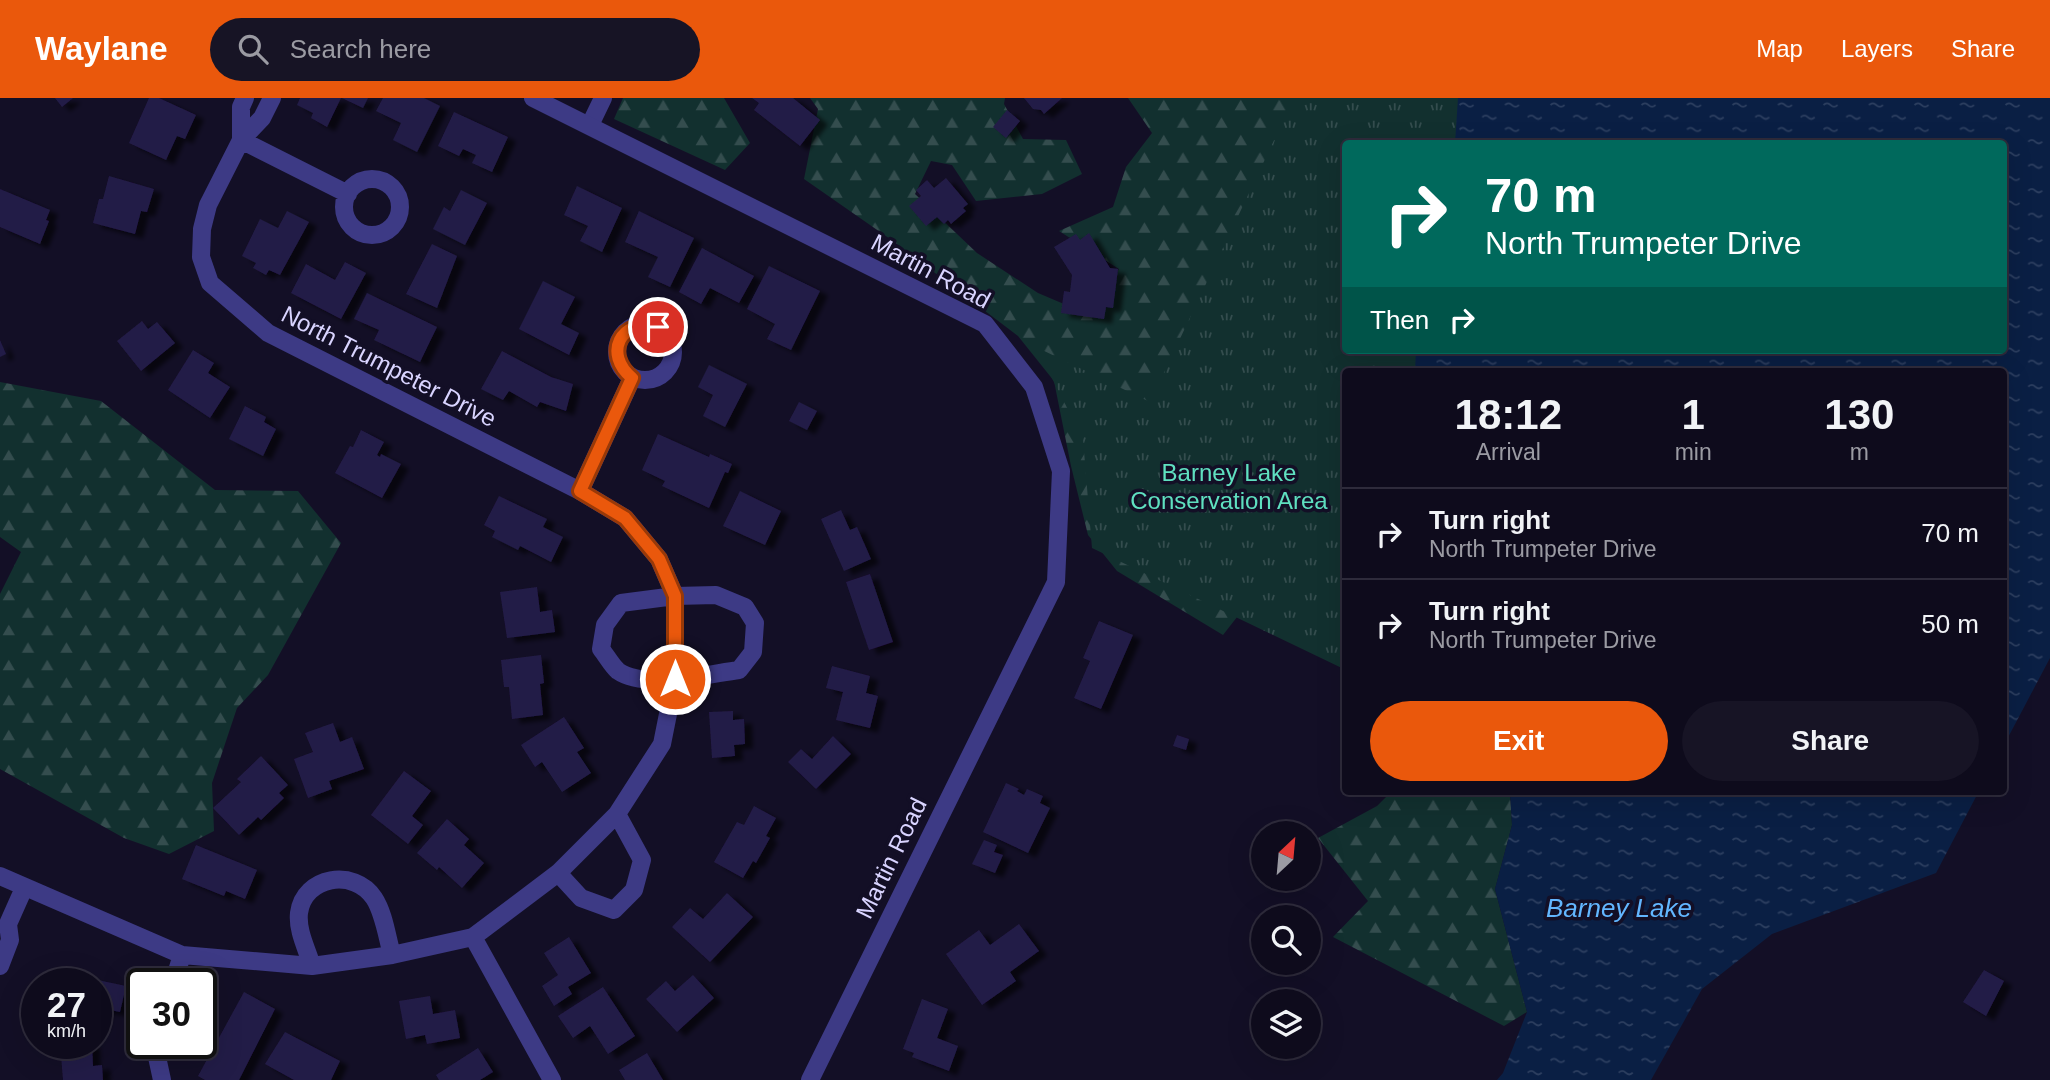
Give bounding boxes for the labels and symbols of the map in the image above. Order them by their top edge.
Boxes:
street label: Martin Road [867,228,995,314]
pin [628,297,688,357]
street label: North Trumpeter Drive [277,300,501,432]
park label: Barney Lake Conservation Area [1130,459,1328,514]
position arrow [638,642,712,716]
street label: Martin Road [850,793,932,923]
north arrow [1251,821,1321,891]
water label: Barney Lake [1546,893,1692,923]
speed limit sign: 30 [126,968,217,1059]

